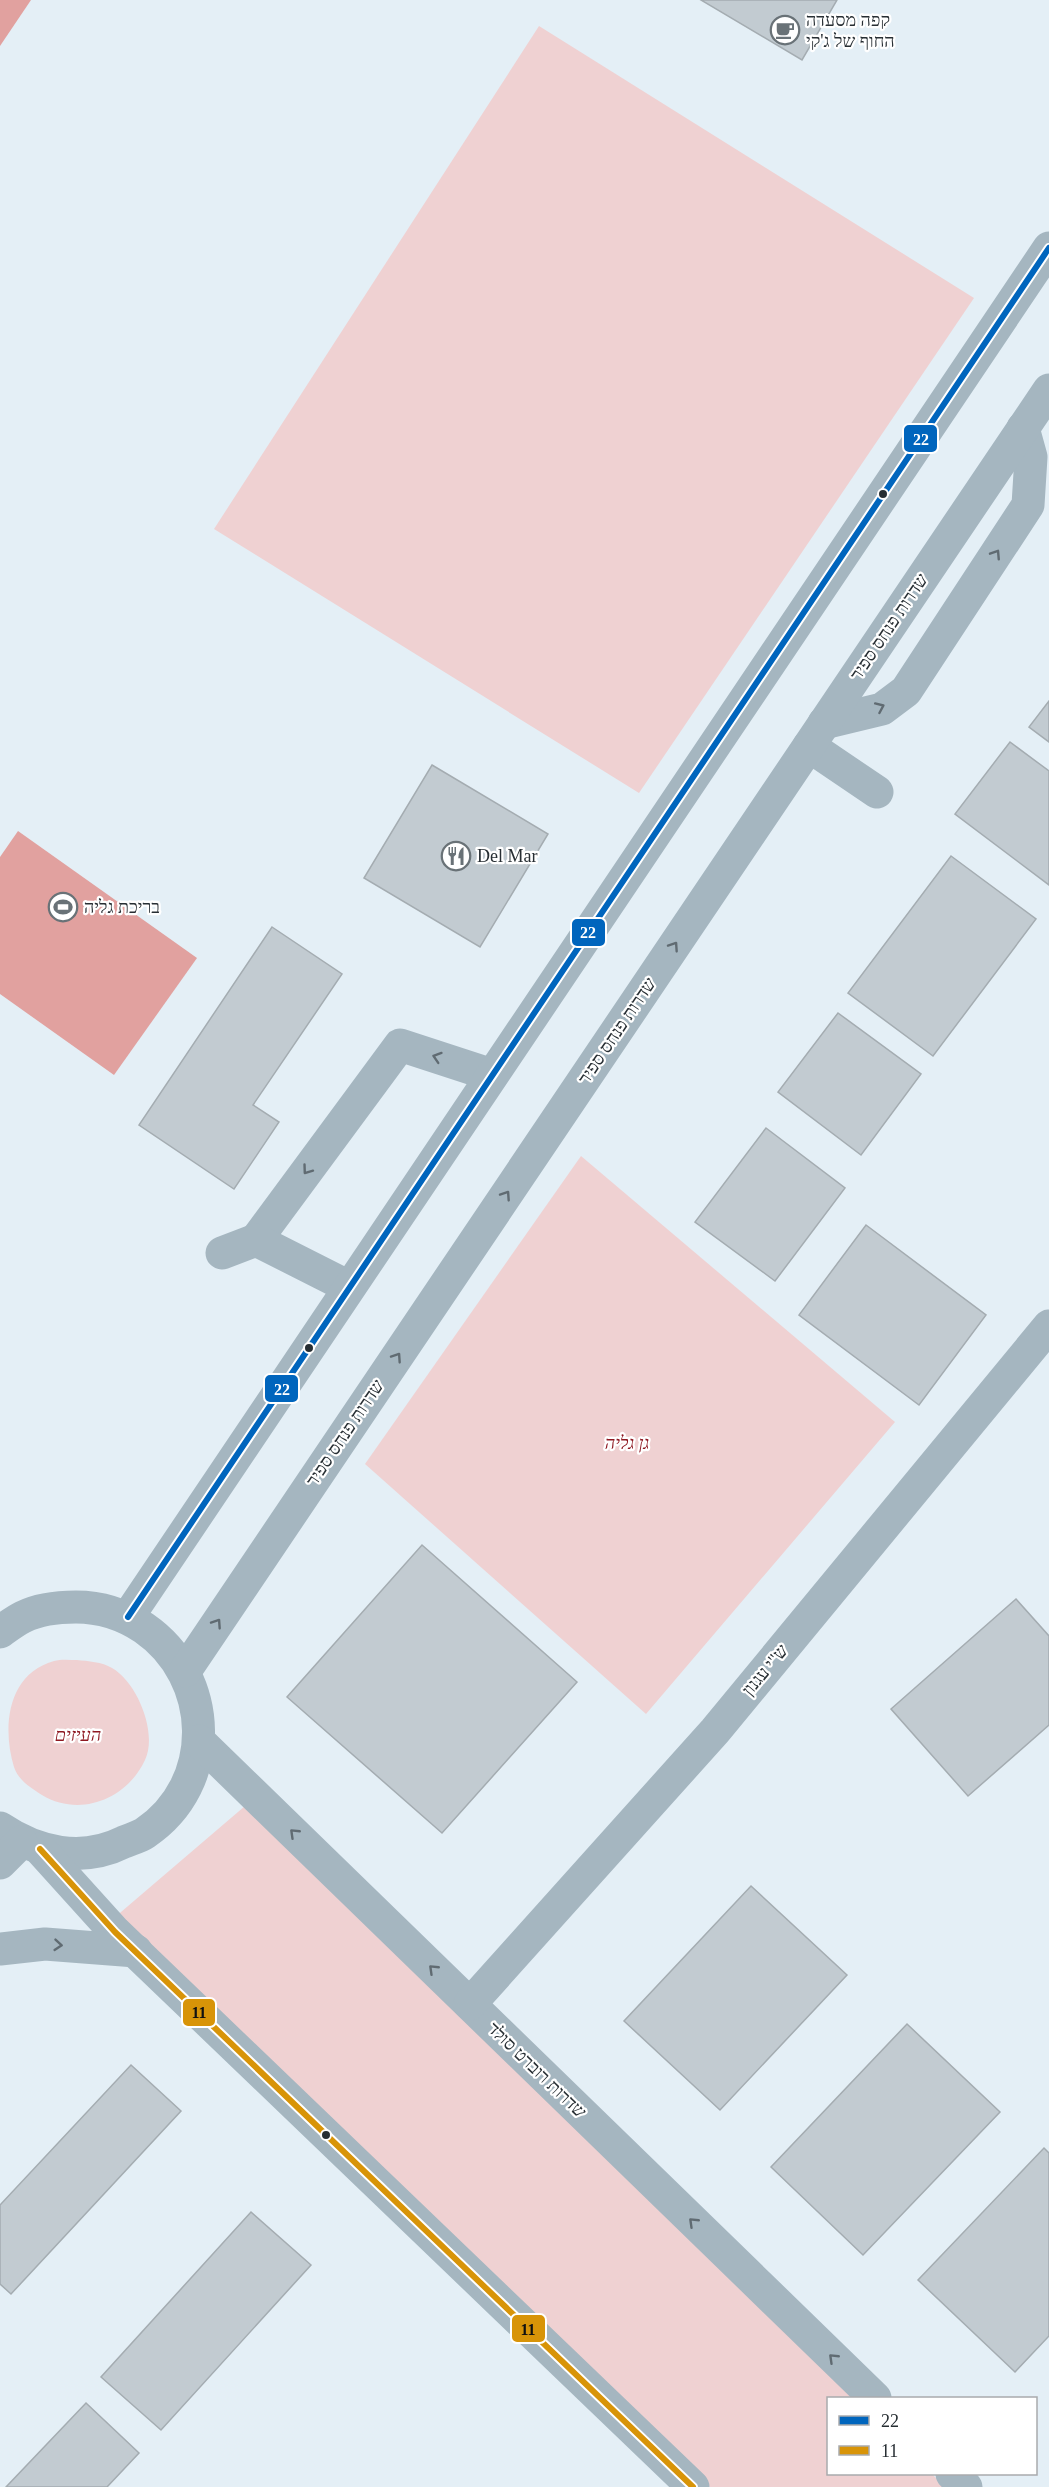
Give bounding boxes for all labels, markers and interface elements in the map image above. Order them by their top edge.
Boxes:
place label: קפה מסעדה החוף של ג'קי [806,10,895,51]
cafe icon: קפה מסעדה החוף של ג'קי [769,14,801,46]
line badge: 22 [903,424,938,453]
text: 22 [913,431,929,448]
unlabelled marker [877,488,889,500]
one-way arrow [988,549,999,560]
street label: שדרות פנחס ספיר [846,570,932,684]
one-way arrow [874,703,885,715]
restaurant icon: Del Mar [440,840,472,872]
place label: Del Mar [477,846,537,866]
sports icon: בריכת גליה [47,891,79,923]
place label: בריכת גליה [84,897,160,917]
line badge: 22 [571,918,606,947]
text: 22 [580,924,596,941]
one-way arrow [667,942,678,953]
street label: שדרות פנחס ספיר [574,974,660,1088]
one-way arrow [432,1052,443,1064]
one-way arrow [303,1164,314,1175]
one-way arrow [499,1191,510,1202]
unlabelled marker [303,1342,315,1354]
one-way arrow [390,1352,401,1363]
line badge: 22 [264,1374,299,1403]
street label: שדרות פנחס ספיר [302,1376,388,1490]
text: 22 [274,1381,290,1398]
park label: גן גליה [605,1433,649,1453]
one-way arrow [210,1618,221,1629]
street label: ש"י עגנון [738,1640,792,1700]
park label: העיזים [55,1725,101,1745]
one-way arrow [290,1829,301,1840]
one-way arrow [54,1938,63,1951]
one-way arrow [430,1965,441,1976]
line badge: 11 [182,1998,216,2027]
text: 11 [191,2004,207,2021]
street label: שדרות רוברט סולד [484,2018,590,2122]
unlabelled marker [320,2129,332,2141]
one-way arrow [690,2218,701,2229]
line badge: 11 [511,2314,546,2343]
text: 11 [520,2321,536,2338]
one-way arrow [830,2354,841,2365]
legend [827,2397,1037,2475]
text: 22 [881,2411,899,2431]
text: 11 [881,2441,898,2461]

